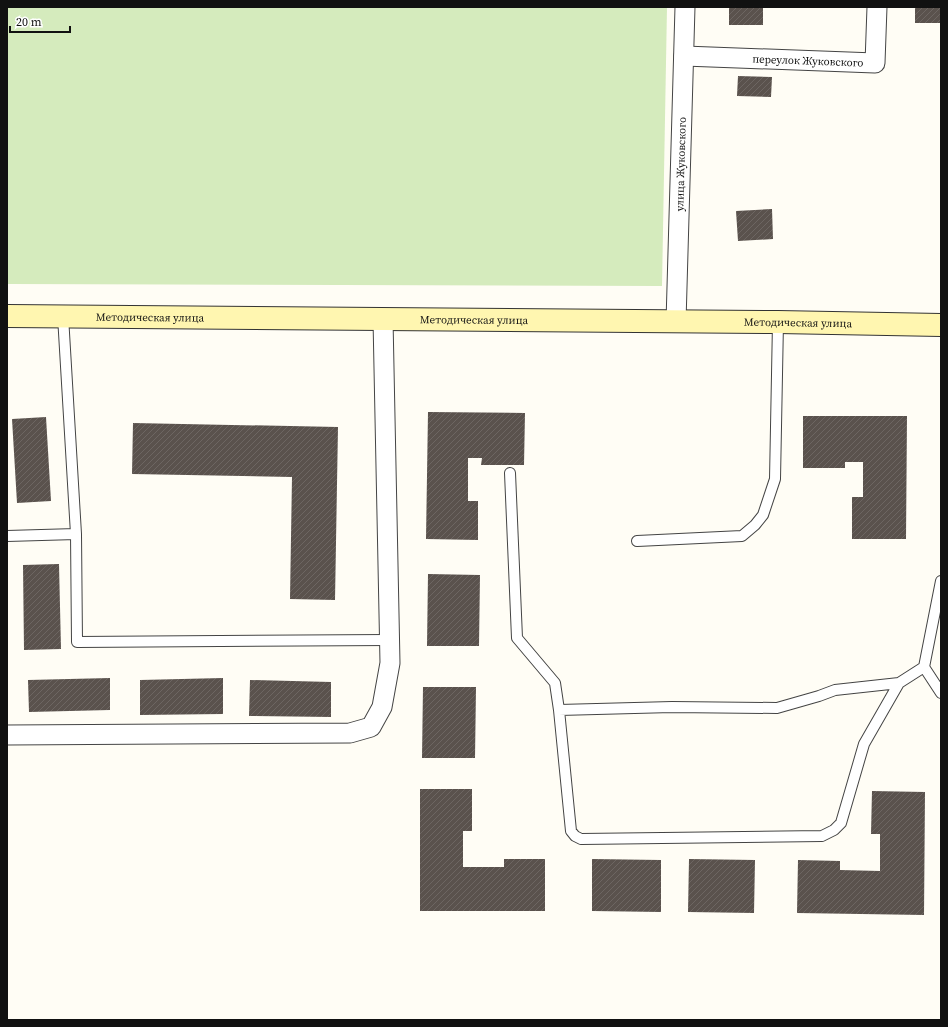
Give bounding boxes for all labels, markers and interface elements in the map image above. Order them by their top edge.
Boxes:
scale bar [10,8,70,34]
text: 20 m [16,14,42,30]
street label: переулок Жуковского [752,52,864,71]
street label: улица Жуковского [672,117,690,212]
street label: Методическая улица [96,310,205,326]
street label: Методическая улица [420,312,529,328]
street label: Методическая улица [744,315,853,331]

